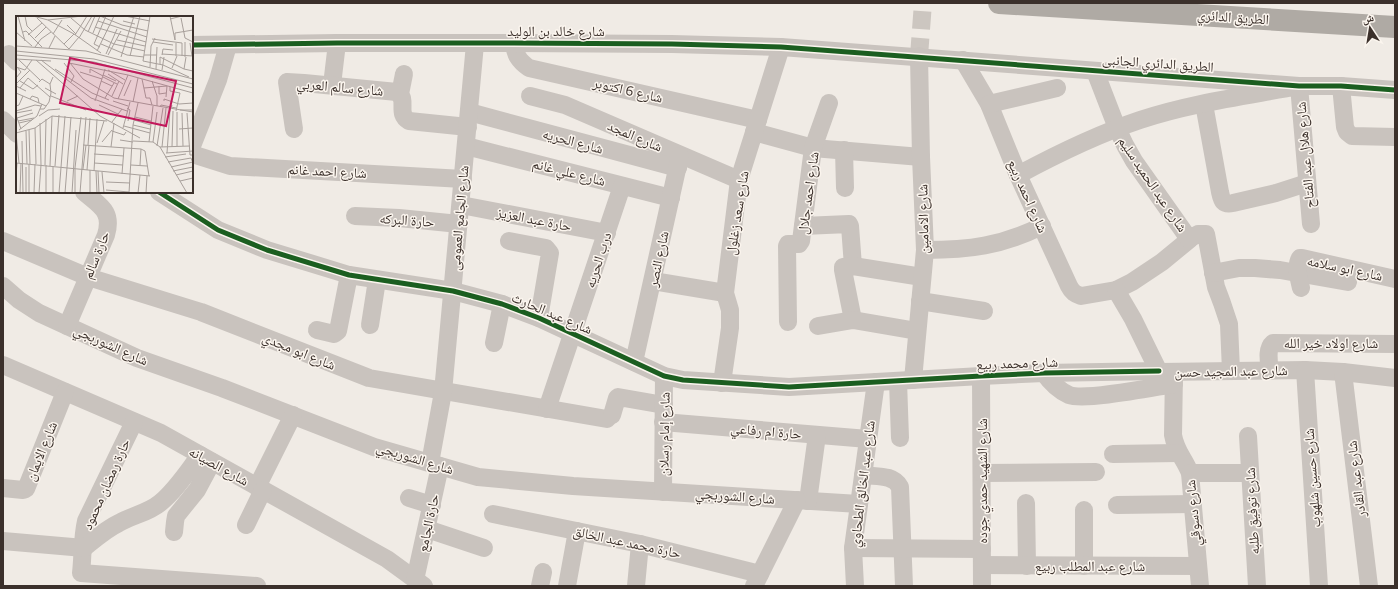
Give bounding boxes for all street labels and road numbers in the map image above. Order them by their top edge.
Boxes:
street label: الطريق الدائري [1196,4,1270,31]
street label: شارع خالد بن الوليد [507,20,605,41]
street label: الطريق الدائري الجانبى [1101,48,1215,78]
street label: شارع 6 اكتوبر [590,71,665,108]
street label: شارع سالم العربي [296,72,384,102]
street label: شارع هلال عبد الفتاح [1289,101,1320,209]
street label: شارع المجد [605,115,666,156]
street label: شارع الحريه [540,122,606,159]
street label: شارع عبد الحميد سليم [1113,132,1193,236]
street label: شارع احمد جلال [791,150,824,236]
street label: شارع علي غانم [530,152,608,192]
street label: شارع احمد ربيع [1003,156,1054,236]
street label: شارع احمد غانم [287,158,367,183]
street label: شارع الجامع العمومى [443,165,474,271]
street label: شارع سعد زغلول [719,169,754,257]
street label: شارع الامامين [911,184,934,254]
street label: حارة عبد العزيز [494,201,573,236]
street label: حارة البركه [379,207,435,232]
street label: حارة سالم [76,228,115,282]
street label: درب الحريه [579,229,616,290]
street label: شارع النصر [641,229,674,290]
street label: شارع ابو سلامه [1305,249,1385,286]
street label: شارع عبد الحارث [509,286,596,339]
street label: شارع الشوربجي [70,319,152,372]
street label: شارع ابو مجدي [259,326,339,376]
street label: شارع اولاد خير الله [1284,332,1378,353]
street label: شارع محمد ربيع [976,351,1058,374]
street label: شارع عبد المجيد حسن [1174,359,1288,382]
street label: شارع إمام رسلان [652,392,675,476]
street label: حارة ام رفاعي [729,417,803,446]
street label: شارع الايمان [19,418,62,484]
street label: شارع الشهيد حمدي جوده [971,418,994,544]
street label: شارع عبد الخالق الطحاوي [843,419,881,549]
street label: شارع حسين شلهوب [1298,428,1325,528]
street label: حارة رمضان محمود [76,435,135,533]
street label: شارع الشوربجي [373,436,456,481]
street label: شارع الصيانه [185,440,253,491]
street label: شارع عبد القادر [1340,440,1371,520]
street label: شارع توفيق طلبه [1239,467,1264,555]
street label: شارع دسوقي [1179,479,1207,547]
street label: شارع الشوربجي [694,482,776,510]
street label: حارة الجامع [411,492,444,554]
street label: حارة محمد عبد الخالق [571,520,683,563]
street label: شارع عبد المطلب ربيع [1035,555,1145,576]

